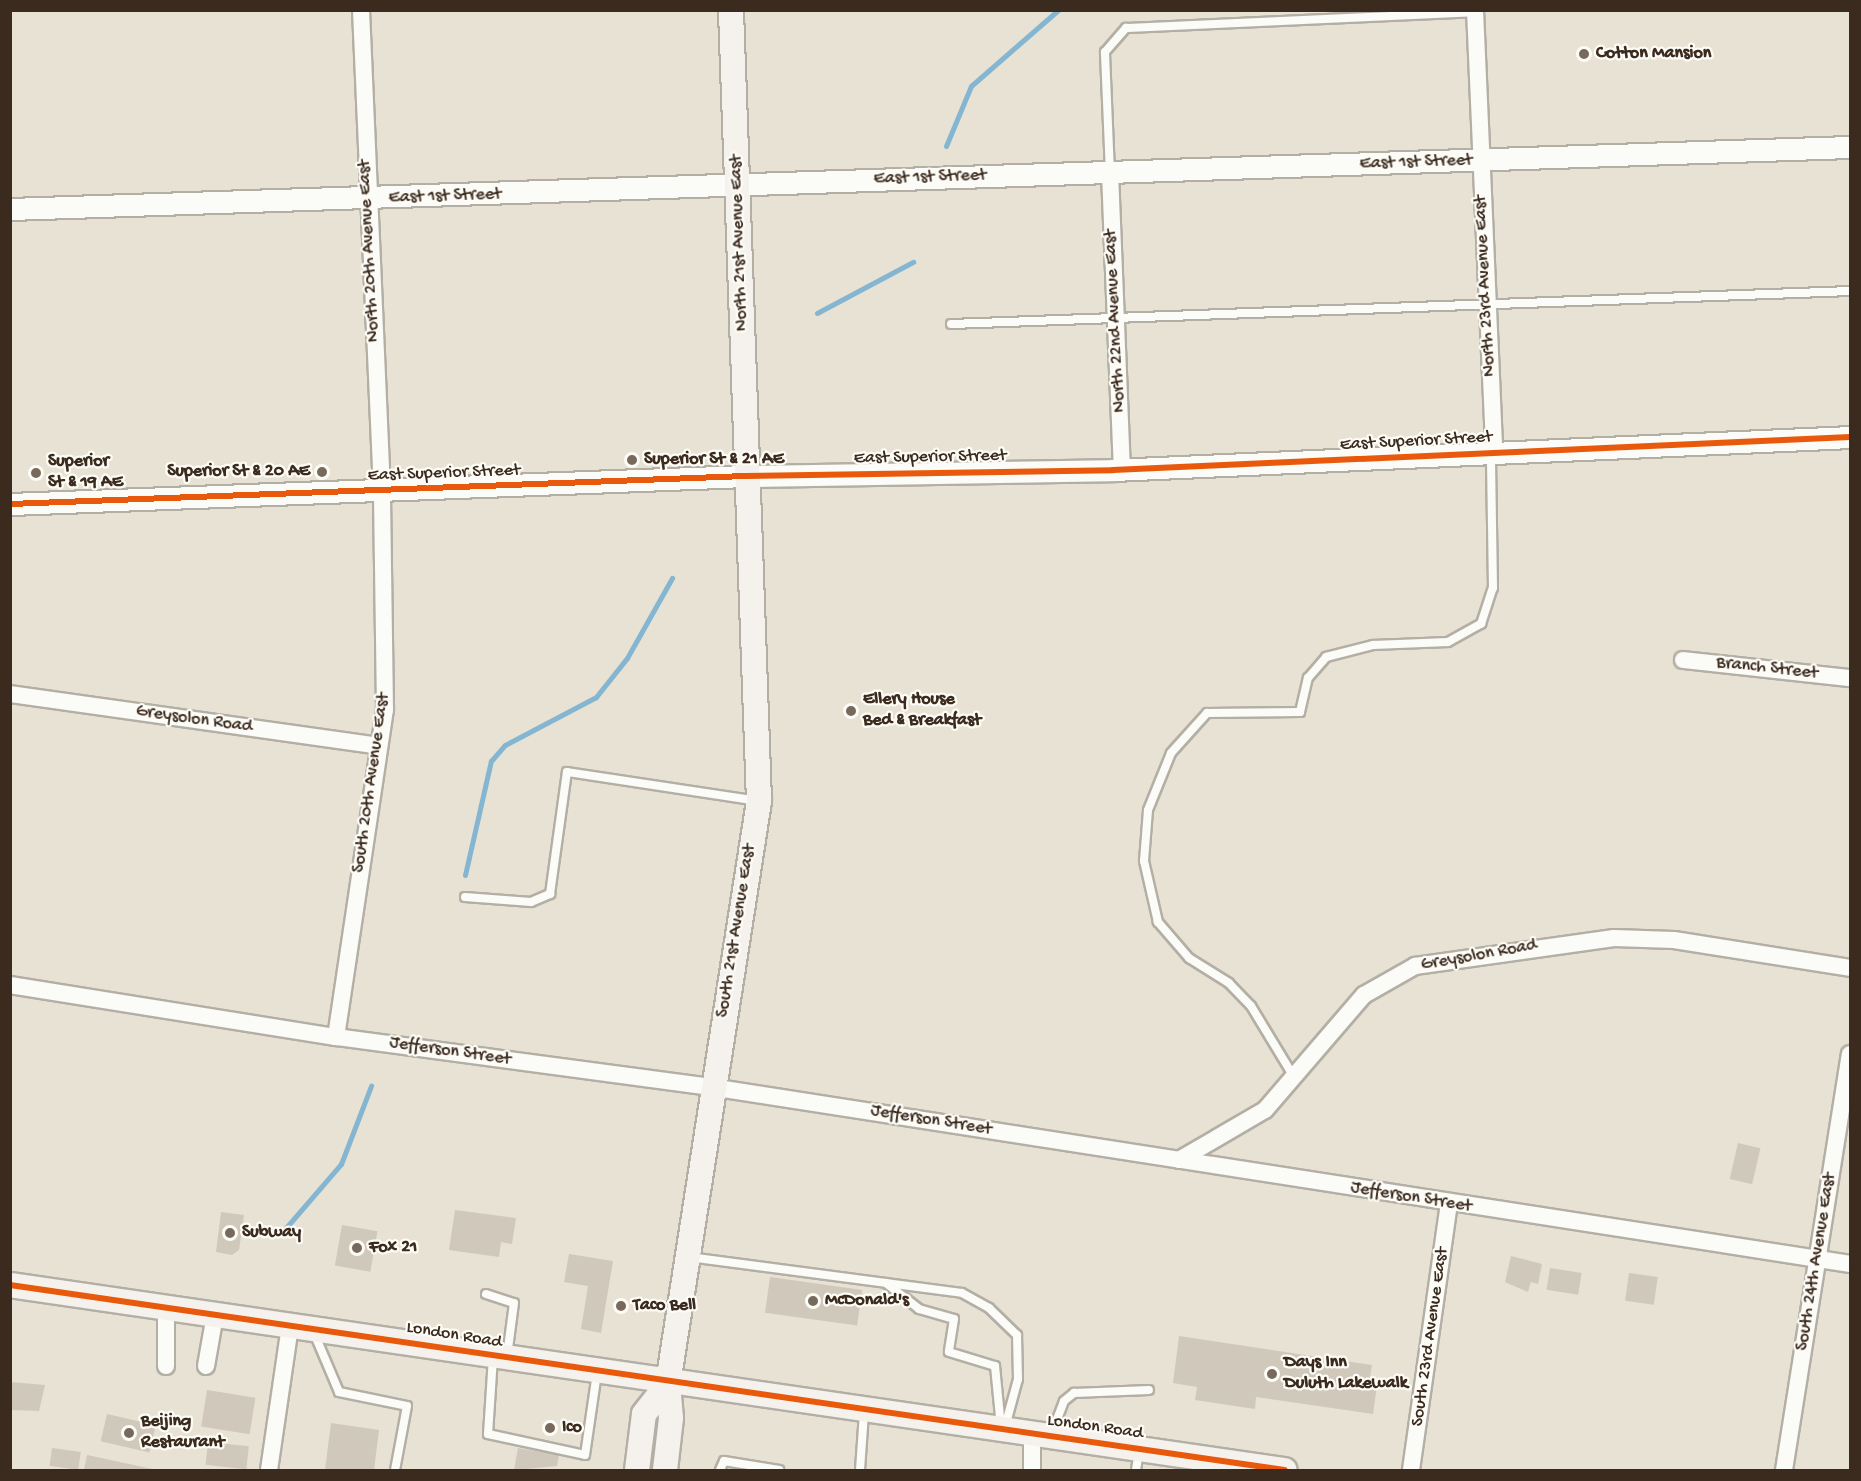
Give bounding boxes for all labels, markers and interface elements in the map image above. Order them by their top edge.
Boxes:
place label: Cotton Mansion [1596,43,1711,65]
marker: Cotton Mansion [1577,47,1591,61]
street label: East 1st Street [1359,150,1473,176]
street label: North 21st Avenue East [726,154,754,332]
street label: North 20th Avenue East [354,159,386,343]
street label: East 1st Street [873,165,987,191]
street label: East 1st Street [388,184,502,210]
street label: North 23rd Avenue East [1470,195,1502,377]
street label: North 22nd Avenue East [1100,229,1132,413]
street label: East Superior Street [1339,427,1493,457]
street label: East Superior Street [854,446,1006,470]
place label: Superior St & 21 AE [644,449,784,471]
place label: Superior St & 19 AE [48,452,123,494]
marker: Superior St & 21 AE [625,453,639,467]
place label: Superior St & 20 AE [167,461,310,483]
street label: East Superior Street [367,461,521,487]
marker: Superior St & 20 AE [315,465,329,479]
marker: Superior St & 19 AE [29,466,43,480]
street label: Branch Street [1715,653,1819,685]
place label: Ellery House Bed & Breakfast [863,690,981,732]
street label: South 20th Avenue East [349,692,395,874]
street label: Greysolon Road [134,701,254,739]
marker: Ellery House Bed & Breakfast [844,704,858,718]
street label: South 21st Avenue East [713,843,761,1019]
street label: Greysolon Road [1419,935,1539,977]
street label: Jefferson Street [388,1033,512,1071]
street label: Jefferson Street [869,1101,993,1141]
street label: South 24th Avenue East [1792,1172,1842,1352]
street label: Jefferson Street [1349,1178,1473,1218]
place label: Subway [242,1222,301,1244]
marker: Subway [223,1226,237,1240]
place label: Fox 21 [369,1237,417,1259]
marker: Fox 21 [350,1241,364,1255]
street label: South 23rd Avenue East [1408,1246,1454,1428]
place label: McDonald's [825,1290,909,1312]
marker: McDonald's [806,1294,820,1308]
place label: Taco Bell [633,1295,696,1317]
marker: Taco Bell [614,1299,628,1313]
street label: London Road [405,1318,503,1354]
place label: Days Inn Duluth Lakewalk [1284,1353,1408,1396]
marker: Days Inn Duluth Lakewalk [1265,1367,1279,1381]
street label: London Road [1046,1411,1144,1445]
place label: Beijing Restaurant [141,1412,224,1454]
place label: Ico [562,1417,582,1439]
marker: Ico [543,1421,557,1435]
marker: Beijing Restaurant [122,1426,136,1440]

